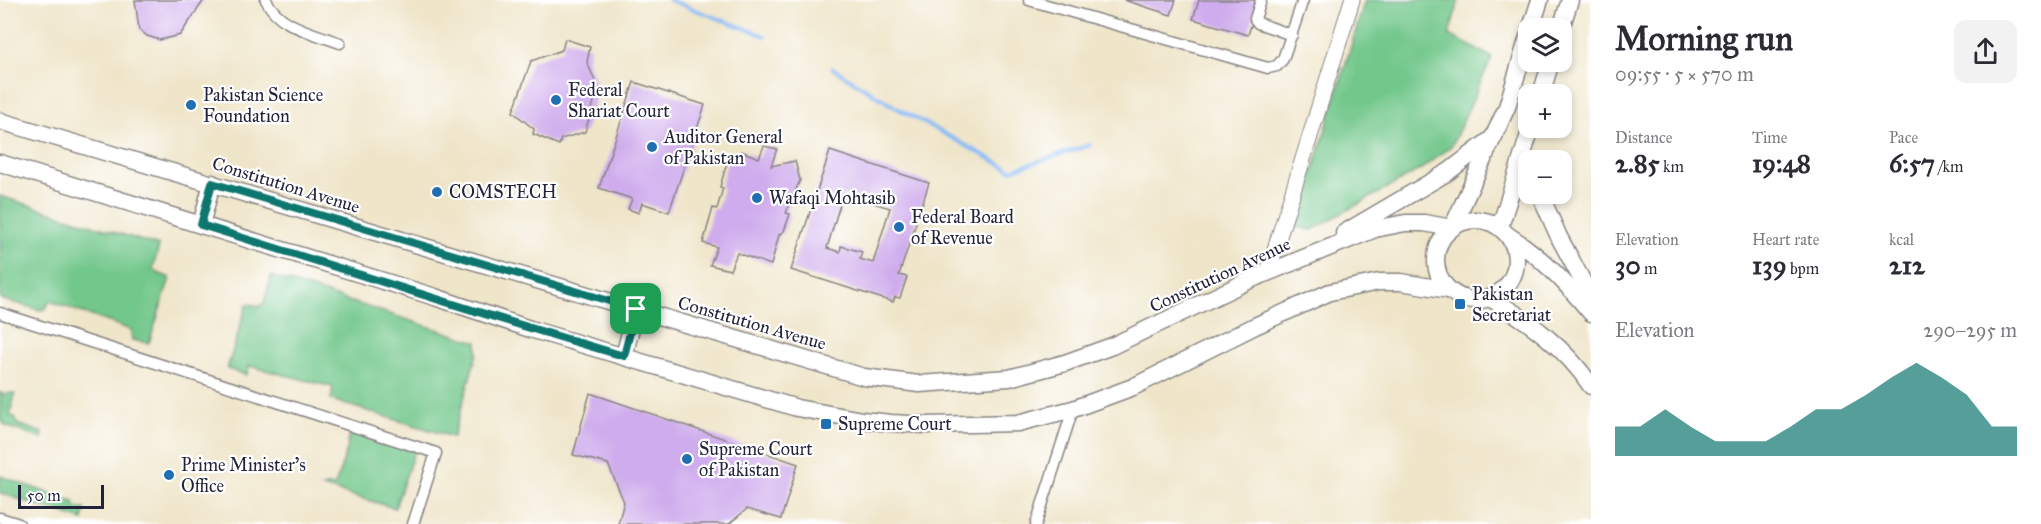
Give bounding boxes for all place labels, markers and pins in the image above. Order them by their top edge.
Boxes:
place label: Federal Shariat Court [568,79,670,122]
place label: Pakistan Science Foundation [203,84,323,127]
marker: Federal Shariat Court [549,93,563,107]
marker: Pakistan Science Foundation [184,98,198,112]
place label: Auditor General of Pakistan [663,126,783,169]
marker: Auditor General of Pakistan [645,140,659,154]
place label: COMSTECH [449,181,557,203]
marker: COMSTECH [430,185,444,199]
place label: Wafaqi Mohtasib [769,187,896,210]
marker: Wafaqi Mohtasib [750,191,764,205]
place label: Federal Board of Revenue [911,206,1014,249]
marker: Federal Board of Revenue [892,220,906,234]
pin [610,283,661,334]
place label: Pakistan Secretariat [1472,283,1552,326]
marker: Pakistan Secretariat [1453,297,1467,311]
place label: Supreme Court [838,413,952,435]
marker: Supreme Court [819,417,833,431]
place label: Supreme Court of Pakistan [699,438,813,481]
marker: Supreme Court of Pakistan [680,452,694,466]
place label: Prime Minister's Office [181,454,306,497]
marker: Prime Minister's Office [162,468,176,482]

